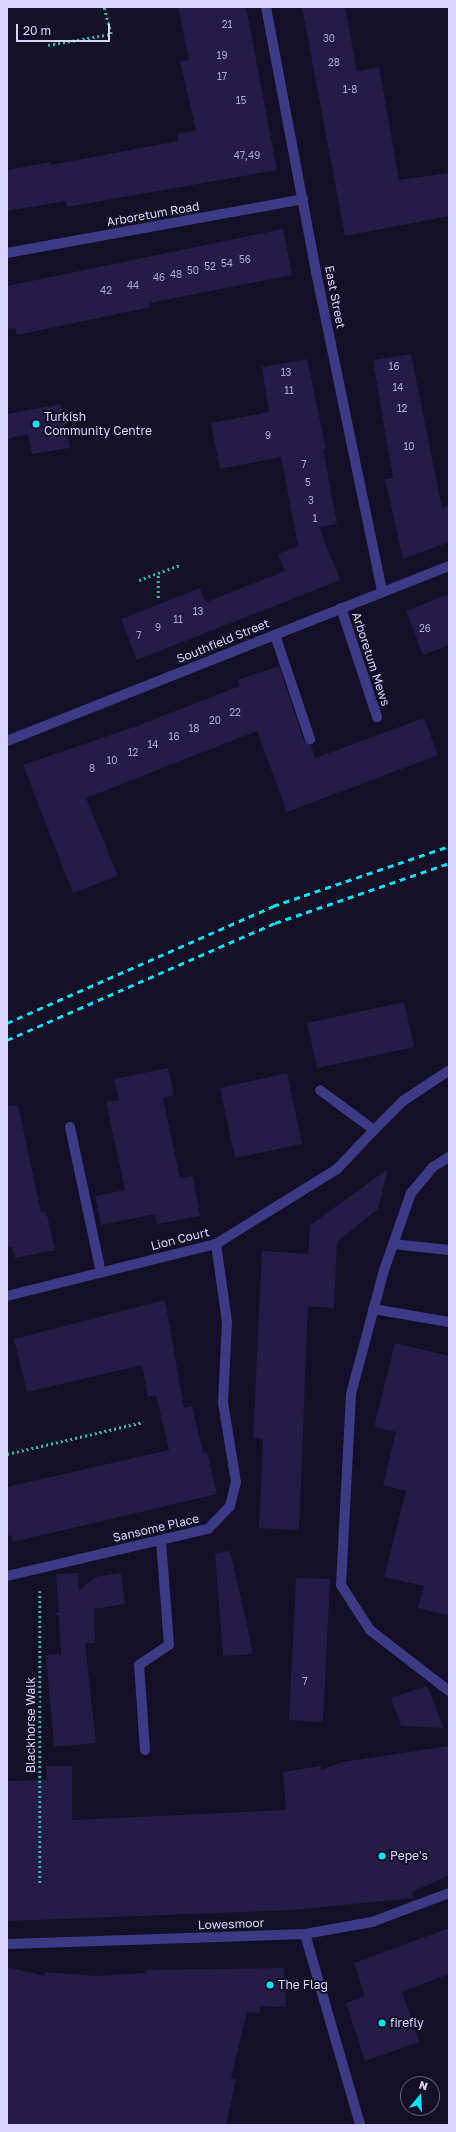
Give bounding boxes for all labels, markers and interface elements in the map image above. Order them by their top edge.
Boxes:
scale bar [18,16,112,42]
house number: 21 [222,19,232,31]
text: 20 m [23,23,51,38]
house number: 30 [323,33,335,45]
house number: 19 [217,50,227,62]
house number: 28 [328,57,340,69]
house number: 17 [217,71,227,83]
house number: 1-8 [343,84,357,96]
house number: 15 [236,95,246,107]
house number: 47,49 [234,150,260,162]
street label: Arboretum Road [106,199,200,229]
house number: 56 [239,254,251,266]
house number: 54 [221,258,233,270]
house number: 52 [204,261,216,273]
street label: East Street [322,264,348,330]
house number: 50 [187,265,199,277]
house number: 48 [170,269,182,281]
house number: 46 [153,272,165,284]
house number: 44 [127,280,139,292]
house number: 42 [100,285,112,297]
house number: 16 [389,361,399,373]
house number: 13 [281,367,291,379]
house number: 14 [393,382,403,394]
house number: 11 [284,385,294,397]
house number: 12 [397,403,407,415]
place label: Turkish Community Centre [44,410,152,438]
marker: Turkish Community Centre [31,419,41,429]
house number: 9 [265,430,271,442]
house number: 10 [403,441,415,453]
house number: 7 [301,459,307,471]
house number: 5 [305,477,311,489]
house number: 3 [308,495,314,507]
house number: 1 [313,513,317,525]
house number: 13 [193,606,203,618]
street label: Arboretum Mews [349,610,393,708]
house number: 11 [173,614,183,626]
street label: Southfield Street [175,616,271,666]
house number: 9 [155,622,161,634]
house number: 26 [419,623,431,635]
house number: 7 [136,630,142,642]
house number: 22 [229,707,241,719]
house number: 20 [209,715,221,727]
house number: 18 [189,723,199,735]
house number: 16 [169,731,179,743]
house number: 14 [148,739,158,751]
house number: 12 [128,747,138,759]
house number: 10 [106,755,118,767]
house number: 8 [89,763,95,775]
street label: Lion Court [149,1225,211,1253]
street label: Sansome Place [112,1511,200,1545]
house number: 7 [302,1676,308,1688]
street label: Blackhorse Walk [24,1677,38,1773]
place label: Pepe's [390,1849,428,1863]
marker: Pepe's [377,1851,387,1861]
street label: Lowesmoor [198,1916,264,1932]
place label: The Flag [278,1978,328,1992]
marker: The Flag [265,1980,275,1990]
place label: firefly [390,2016,424,2030]
marker: firefly [377,2018,387,2028]
north arrow [400,2076,440,2116]
text: N [418,2078,430,2093]

